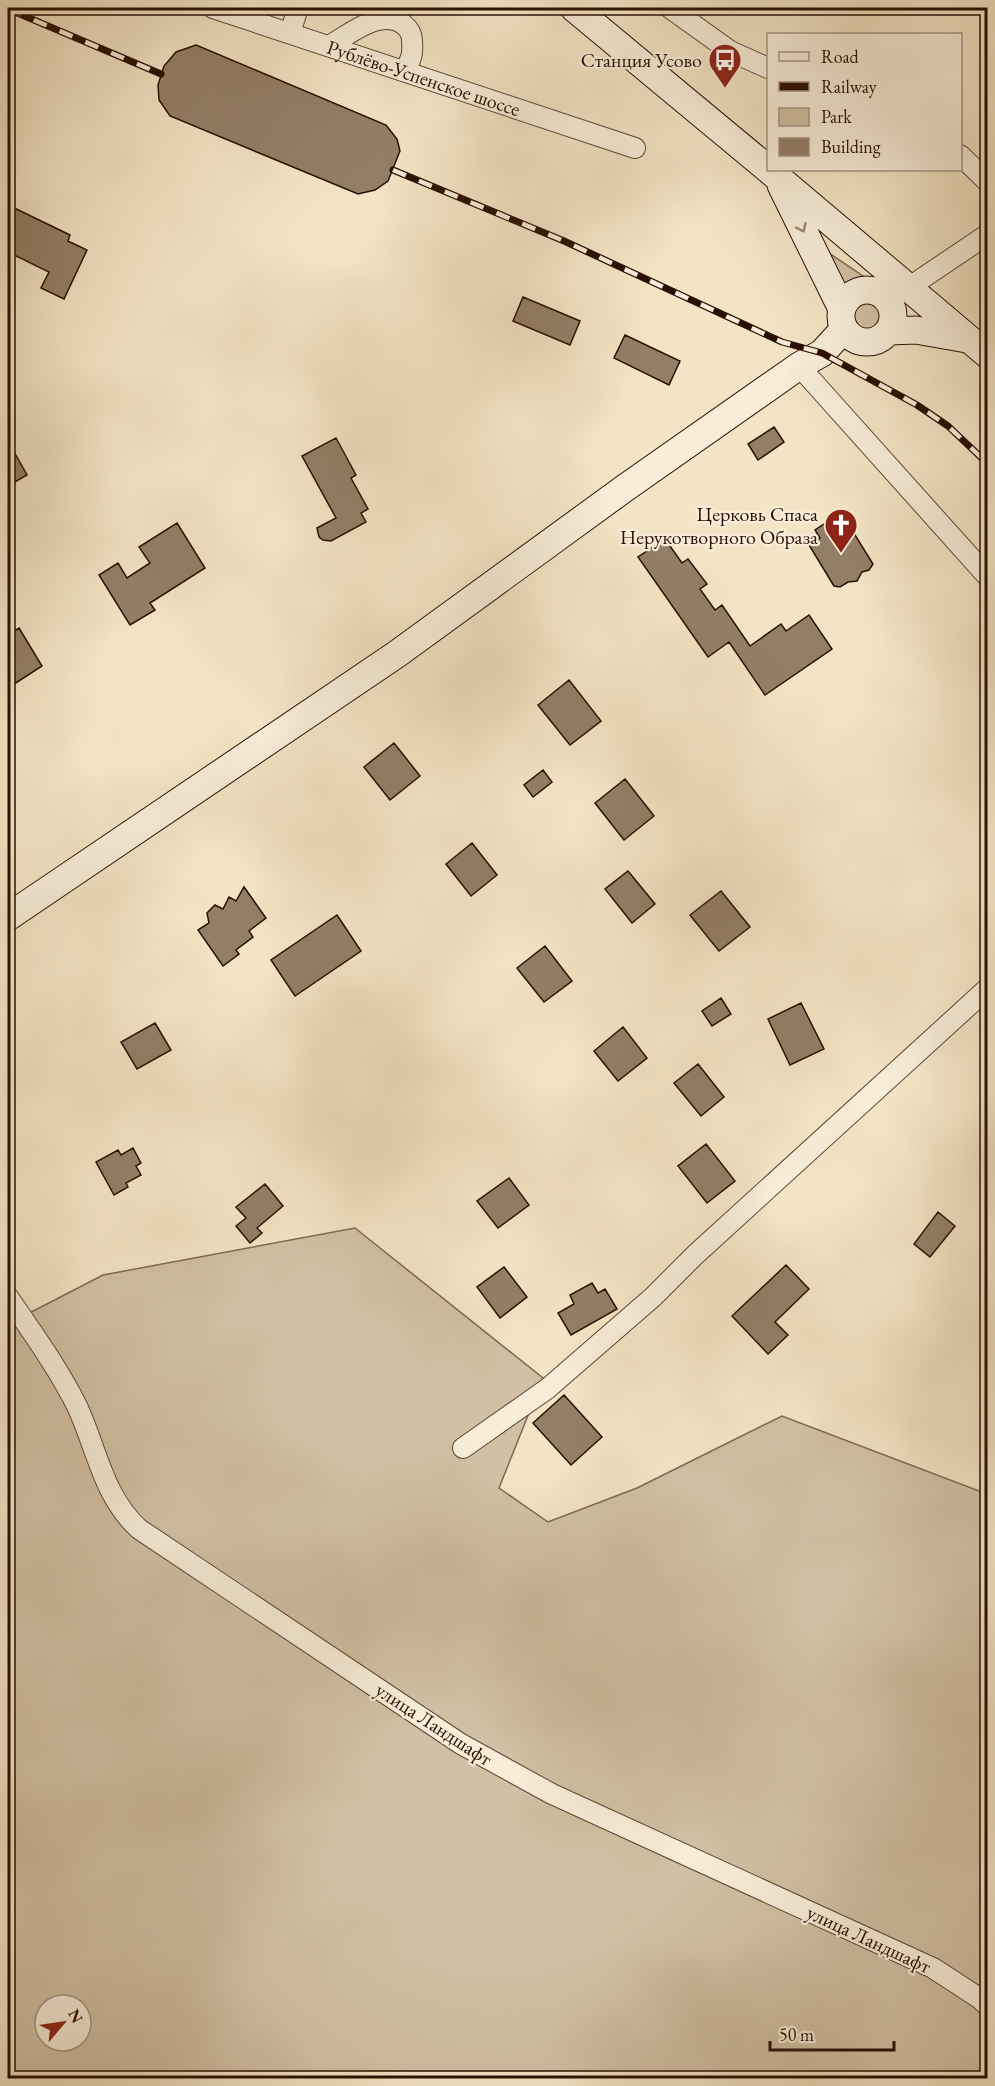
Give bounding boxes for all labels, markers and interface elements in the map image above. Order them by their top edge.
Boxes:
legend [767,33,962,171]
street label: Рублёво-Успенское шоссе [324,34,524,122]
bus stop icon: Станция Усово [707,42,743,89]
text: Road [821,45,860,68]
place label: Станция Усово [581,47,702,73]
text: Railway [821,75,877,98]
text: Park [821,105,852,128]
text: Building [821,135,881,158]
one-way arrow [794,222,806,233]
place label: Церковь Спаса Нерукотворного Образа [620,501,818,550]
church icon: Церковь Спаса Нерукотворного Образа [823,507,859,554]
street label: улица Ландшафт [371,1677,497,1771]
street label: улица Ландшафт [803,1899,935,1979]
north arrow [33,1993,93,2053]
text: N [63,2005,88,2027]
scale bar [770,2014,894,2052]
text: 50 m [779,2023,814,2046]

